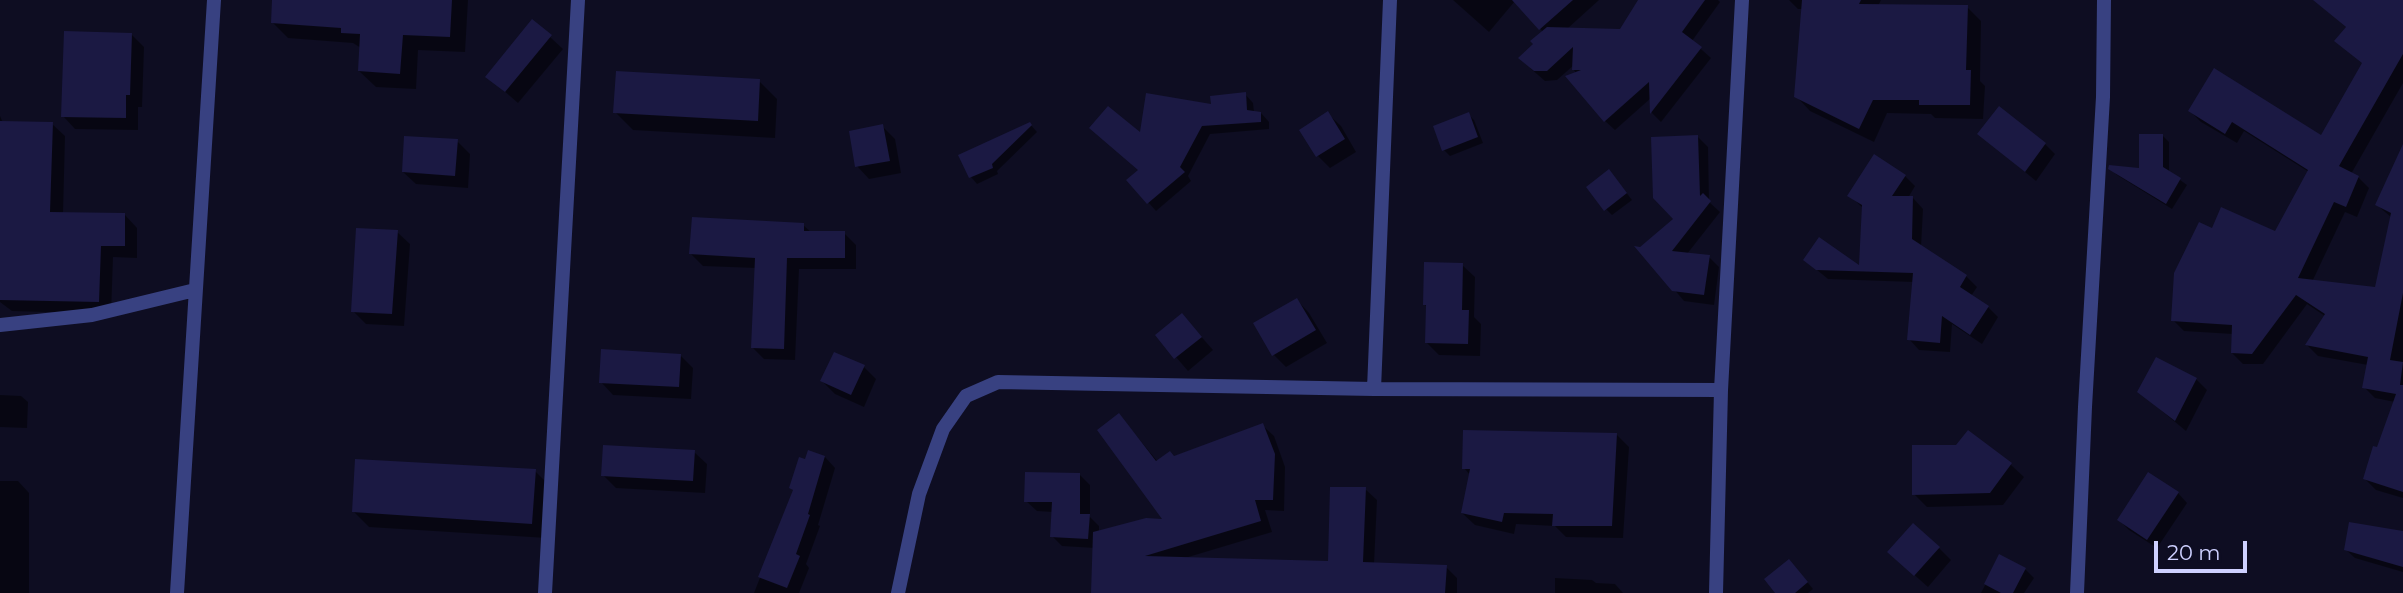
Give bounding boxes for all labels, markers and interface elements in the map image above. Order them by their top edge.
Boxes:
scale bar [2158,526,2251,570]
text: 20 m [2167,540,2221,565]

